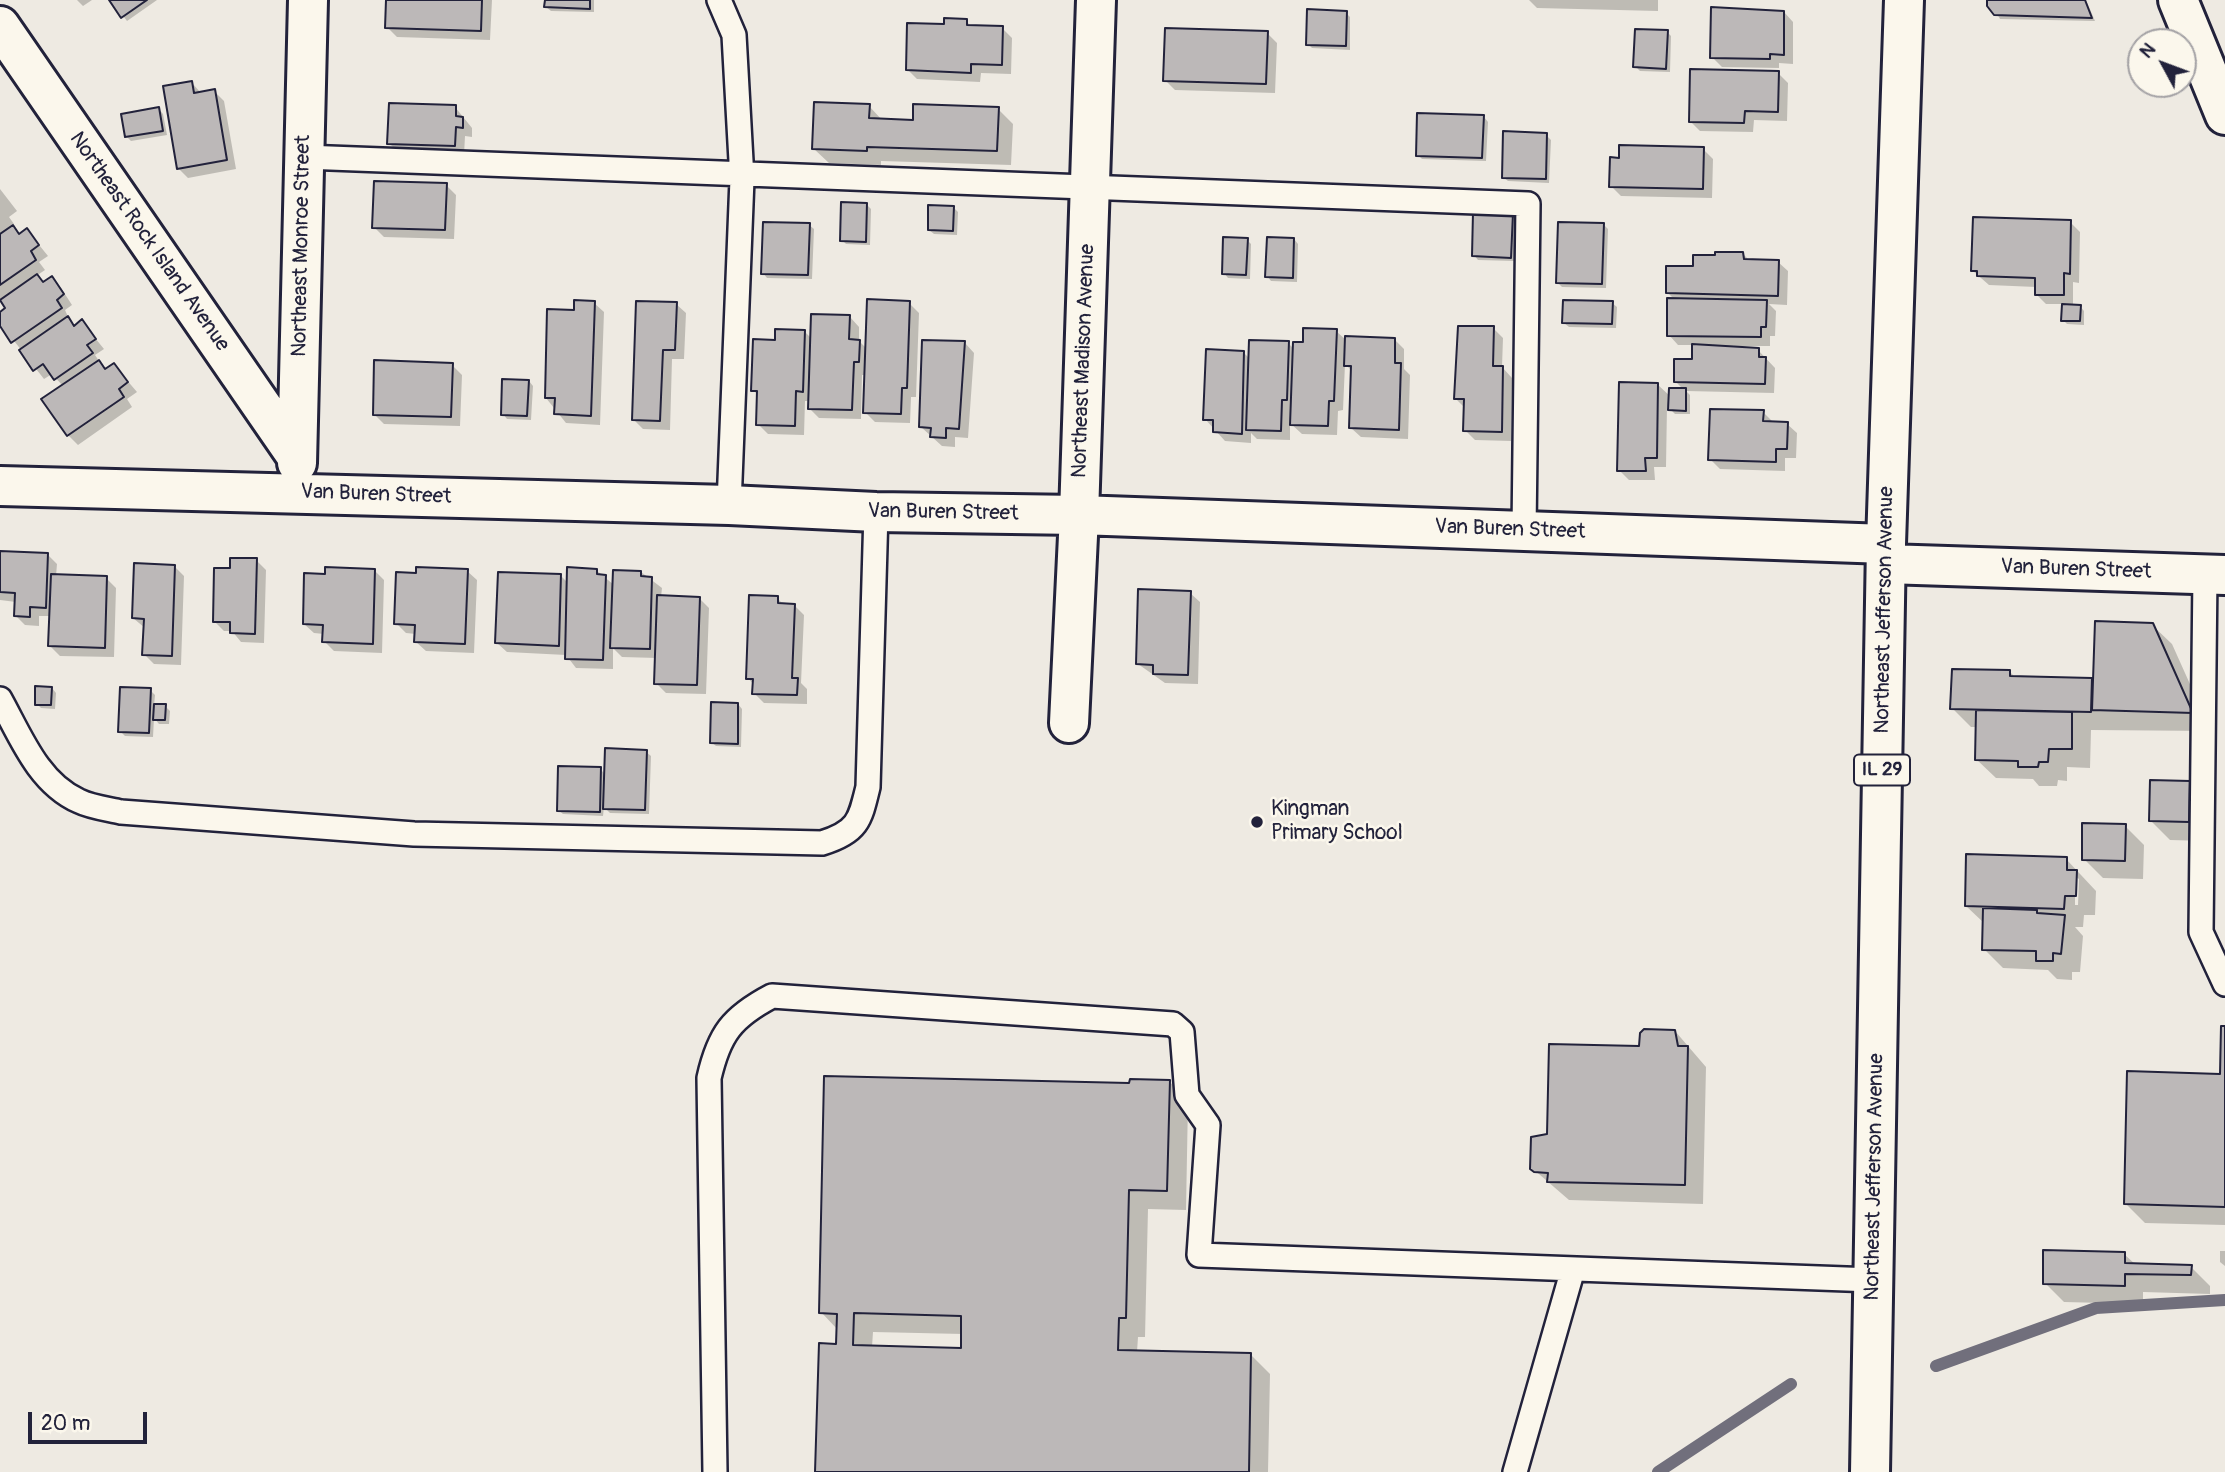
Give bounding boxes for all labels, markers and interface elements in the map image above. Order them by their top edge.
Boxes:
north arrow [2127,28,2197,98]
text: N [2134,38,2161,63]
street label: Northeast Rock Island Avenue [64,127,234,357]
street label: Northeast Monroe Street [287,135,317,357]
street label: Northeast Madison Avenue [1067,244,1101,478]
street label: Van Buren Street [300,480,452,510]
street label: Northeast Jefferson Avenue [1870,486,1900,734]
street label: Van Buren Street [867,499,1019,527]
street label: Van Buren Street [1434,515,1586,545]
street label: Van Buren Street [2000,555,2152,585]
road number: IL 29 [1854,754,1910,786]
place label: Kingman Primary School [1271,797,1403,847]
marker: Kingman Primary School [1249,814,1265,830]
street label: Northeast Jefferson Avenue [1860,1053,1890,1301]
scale bar [32,1398,150,1442]
text: 20 m [41,1410,90,1437]

